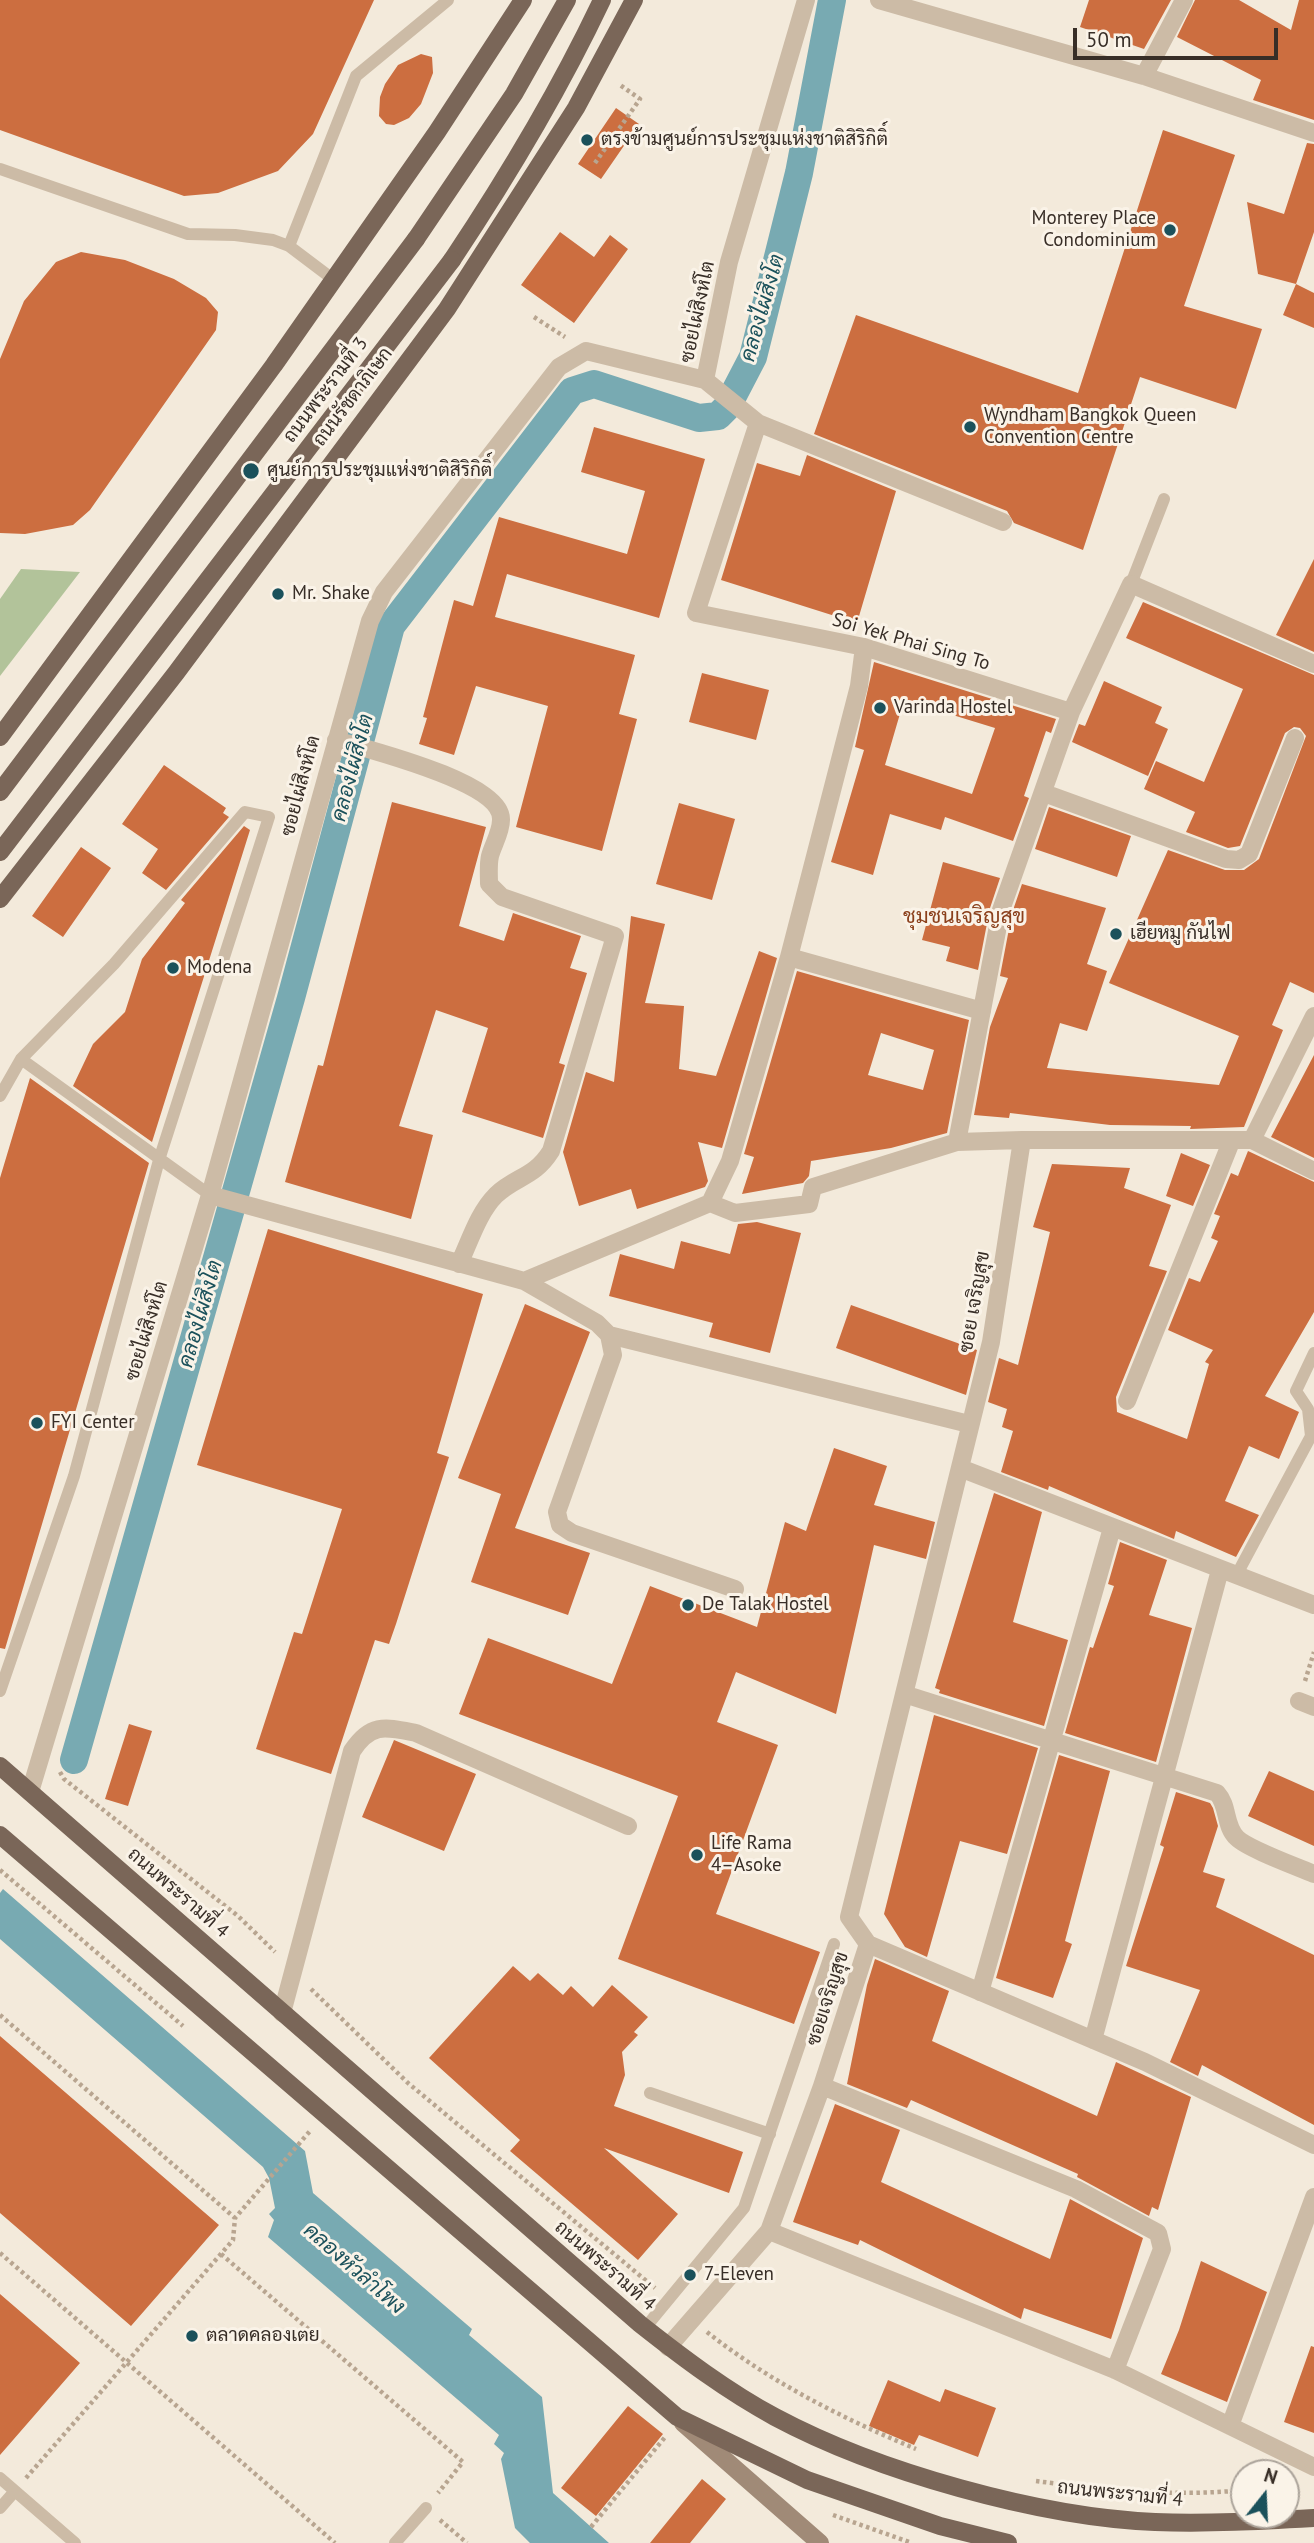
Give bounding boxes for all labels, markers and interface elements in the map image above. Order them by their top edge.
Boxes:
scale bar [1076,14,1281,58]
text: 50 m [1086,26,1132,53]
place label: ตรงข้ามศูนย์การประชุมแห่งชาติสิริกิติ์ [601,129,888,151]
marker: ตรงข้ามศูนย์การประชุมแห่งชาติสิริกิติ์ [579,132,595,148]
place label: Monterey Place Condominium [1032,208,1156,252]
marker: Monterey Place Condominium [1162,222,1178,238]
water label: คลองไผ่สิงโต [736,251,790,365]
street label: ซอยไผ่สิงห์โต [676,259,720,365]
street label: ถนนพระรามที่ 3 [279,333,373,447]
street label: ถนนรัชดาภิเษก [308,343,398,451]
place label: Wyndham Bangkok Queen Convention Centre [984,405,1196,449]
marker: Wyndham Bangkok Queen Convention Centre [962,419,978,435]
place label: ศูนย์การประชุมแห่งชาติสิริกิติ์ [267,460,492,482]
marker: ศูนย์การประชุมแห่งชาติสิริกิติ์ [241,461,261,481]
place label: Mr. Shake [292,583,370,605]
marker: Mr. Shake [270,586,286,602]
street label: Soi Yek Phai Sing To [830,609,992,675]
place label: Varinda Hostel [894,697,1012,719]
marker: Varinda Hostel [872,700,888,716]
water label: คลองไผ่สิงโต [327,711,379,825]
street label: ซอยไผ่สิงห์โต [277,733,325,839]
district label: ชุมชนเจริญสุข [903,904,1025,930]
place label: เฮียหมู กันไฟ [1130,923,1230,945]
marker: เฮียหมู กันไฟ [1108,926,1124,942]
place label: Modena [187,957,252,979]
marker: Modena [165,960,181,976]
street label: ซอย เจริญสุข [955,1250,995,1354]
water label: คลองไผ่สิงโต [174,1257,228,1371]
street label: ซอยไผ่สิงห์โต [121,1278,173,1384]
place label: FYI Center [51,1412,135,1434]
marker: FYI Center [29,1415,45,1431]
place label: De Talak Hostel [702,1594,829,1616]
marker: De Talak Hostel [680,1597,696,1613]
place label: Life Rama 4–Asoke [711,1833,792,1877]
street label: ถนนพระรามที่ 4 [123,1843,233,1943]
marker: Life Rama 4–Asoke [689,1847,705,1863]
street label: ซอยเจริญสุข [802,1949,854,2049]
street label: ถนนพระรามที่ 4 [550,2216,660,2316]
water label: คลองหัวลำโพง [298,2218,410,2320]
place label: 7-Eleven [704,2264,774,2286]
marker: 7-Eleven [682,2267,698,2283]
place label: ตลาดคลองเตย [206,2325,320,2347]
marker: ตลาดคลองเตย [184,2328,200,2344]
north arrow [1230,2459,1300,2529]
text: N [1261,2463,1281,2489]
street label: ถนนพระรามที่ 4 [1056,2476,1184,2512]

